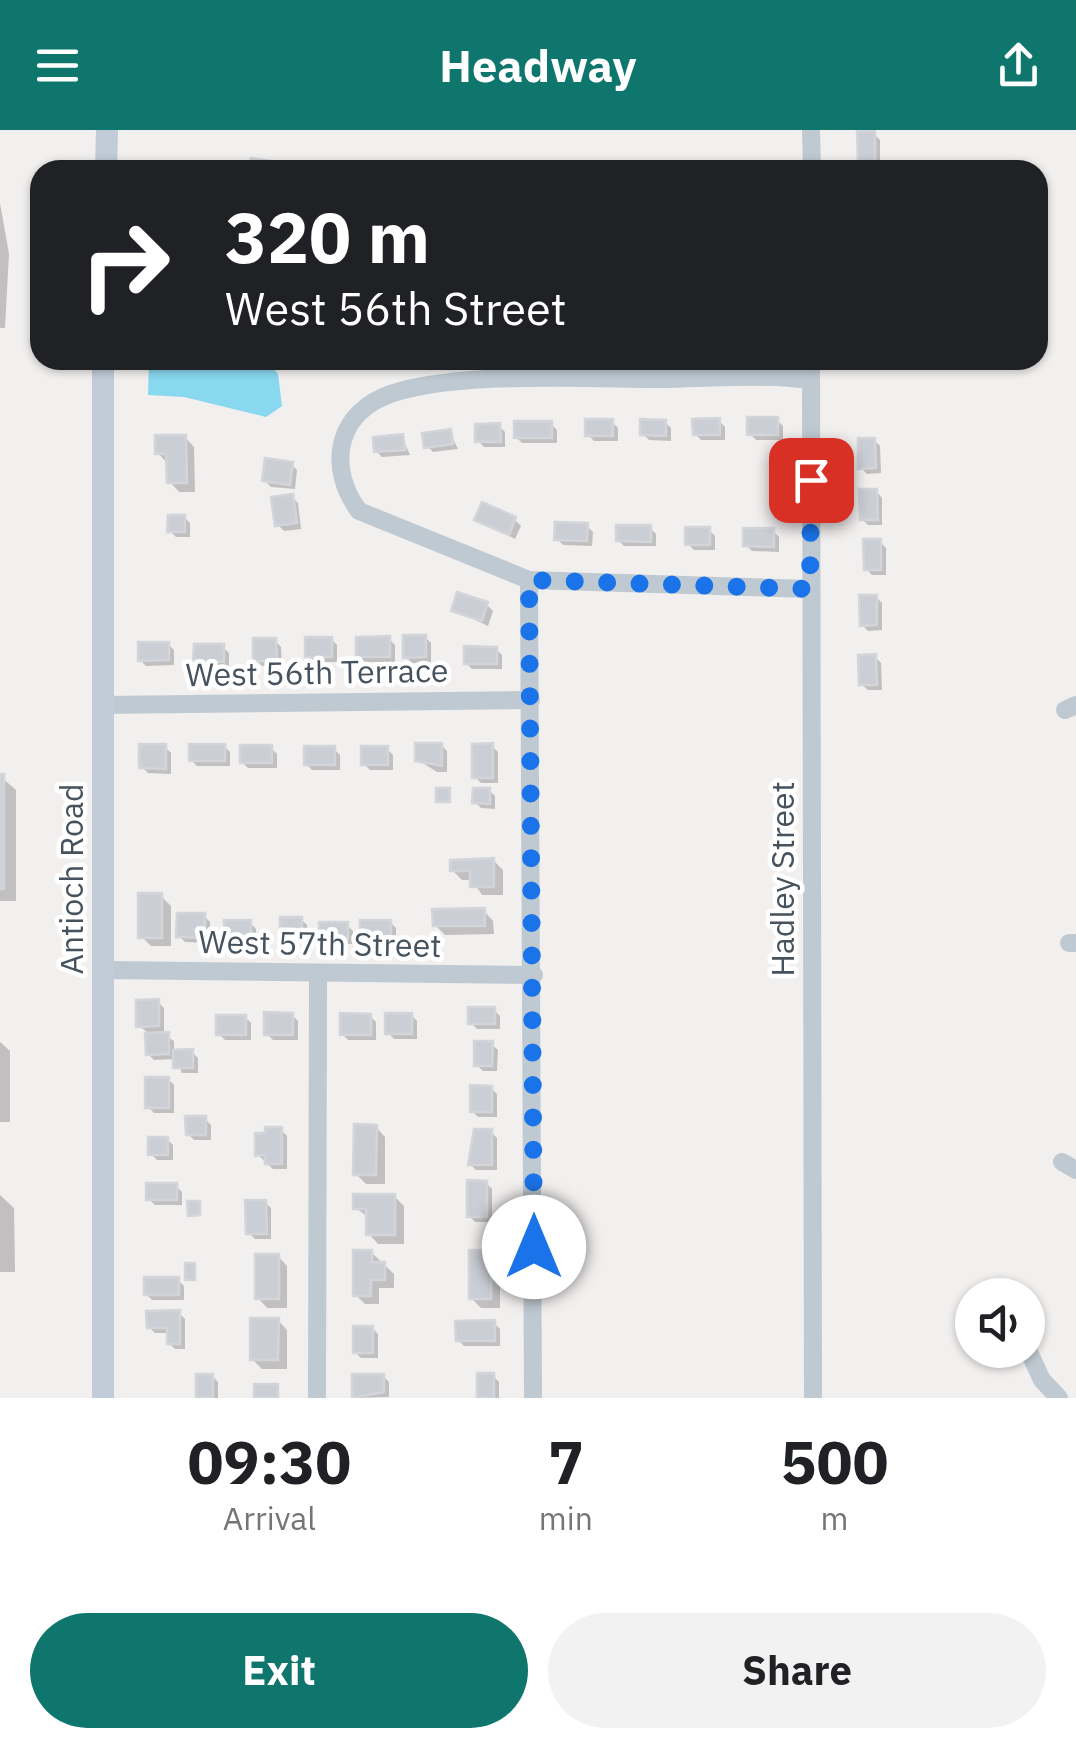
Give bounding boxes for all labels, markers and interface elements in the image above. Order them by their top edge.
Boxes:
text: Headway [439,36,637,94]
icon: menu [30,38,85,93]
icon: share [991,38,1046,93]
text: 320 m [225,191,430,282]
icon: right [60,200,190,330]
text: West 56th Street [225,279,567,337]
pin [769,438,854,523]
icon: arrive [784,453,839,508]
street label: West 56th Terrace [185,649,449,695]
street label: Hadley Street [761,781,803,977]
street label: Antioch Road [50,783,92,975]
street label: West 57th Street [198,920,442,966]
position arrow [482,1195,586,1299]
map controls [955,1278,1045,1368]
button: sound [955,1278,1045,1368]
text: 09:30 [188,1422,351,1501]
text: 7 [548,1422,584,1501]
text: 500 [780,1422,888,1501]
text: Arrival [223,1497,316,1539]
text: min [539,1497,593,1539]
text: m [821,1497,848,1539]
button: Exit [30,1613,528,1728]
button: Share [548,1613,1046,1728]

